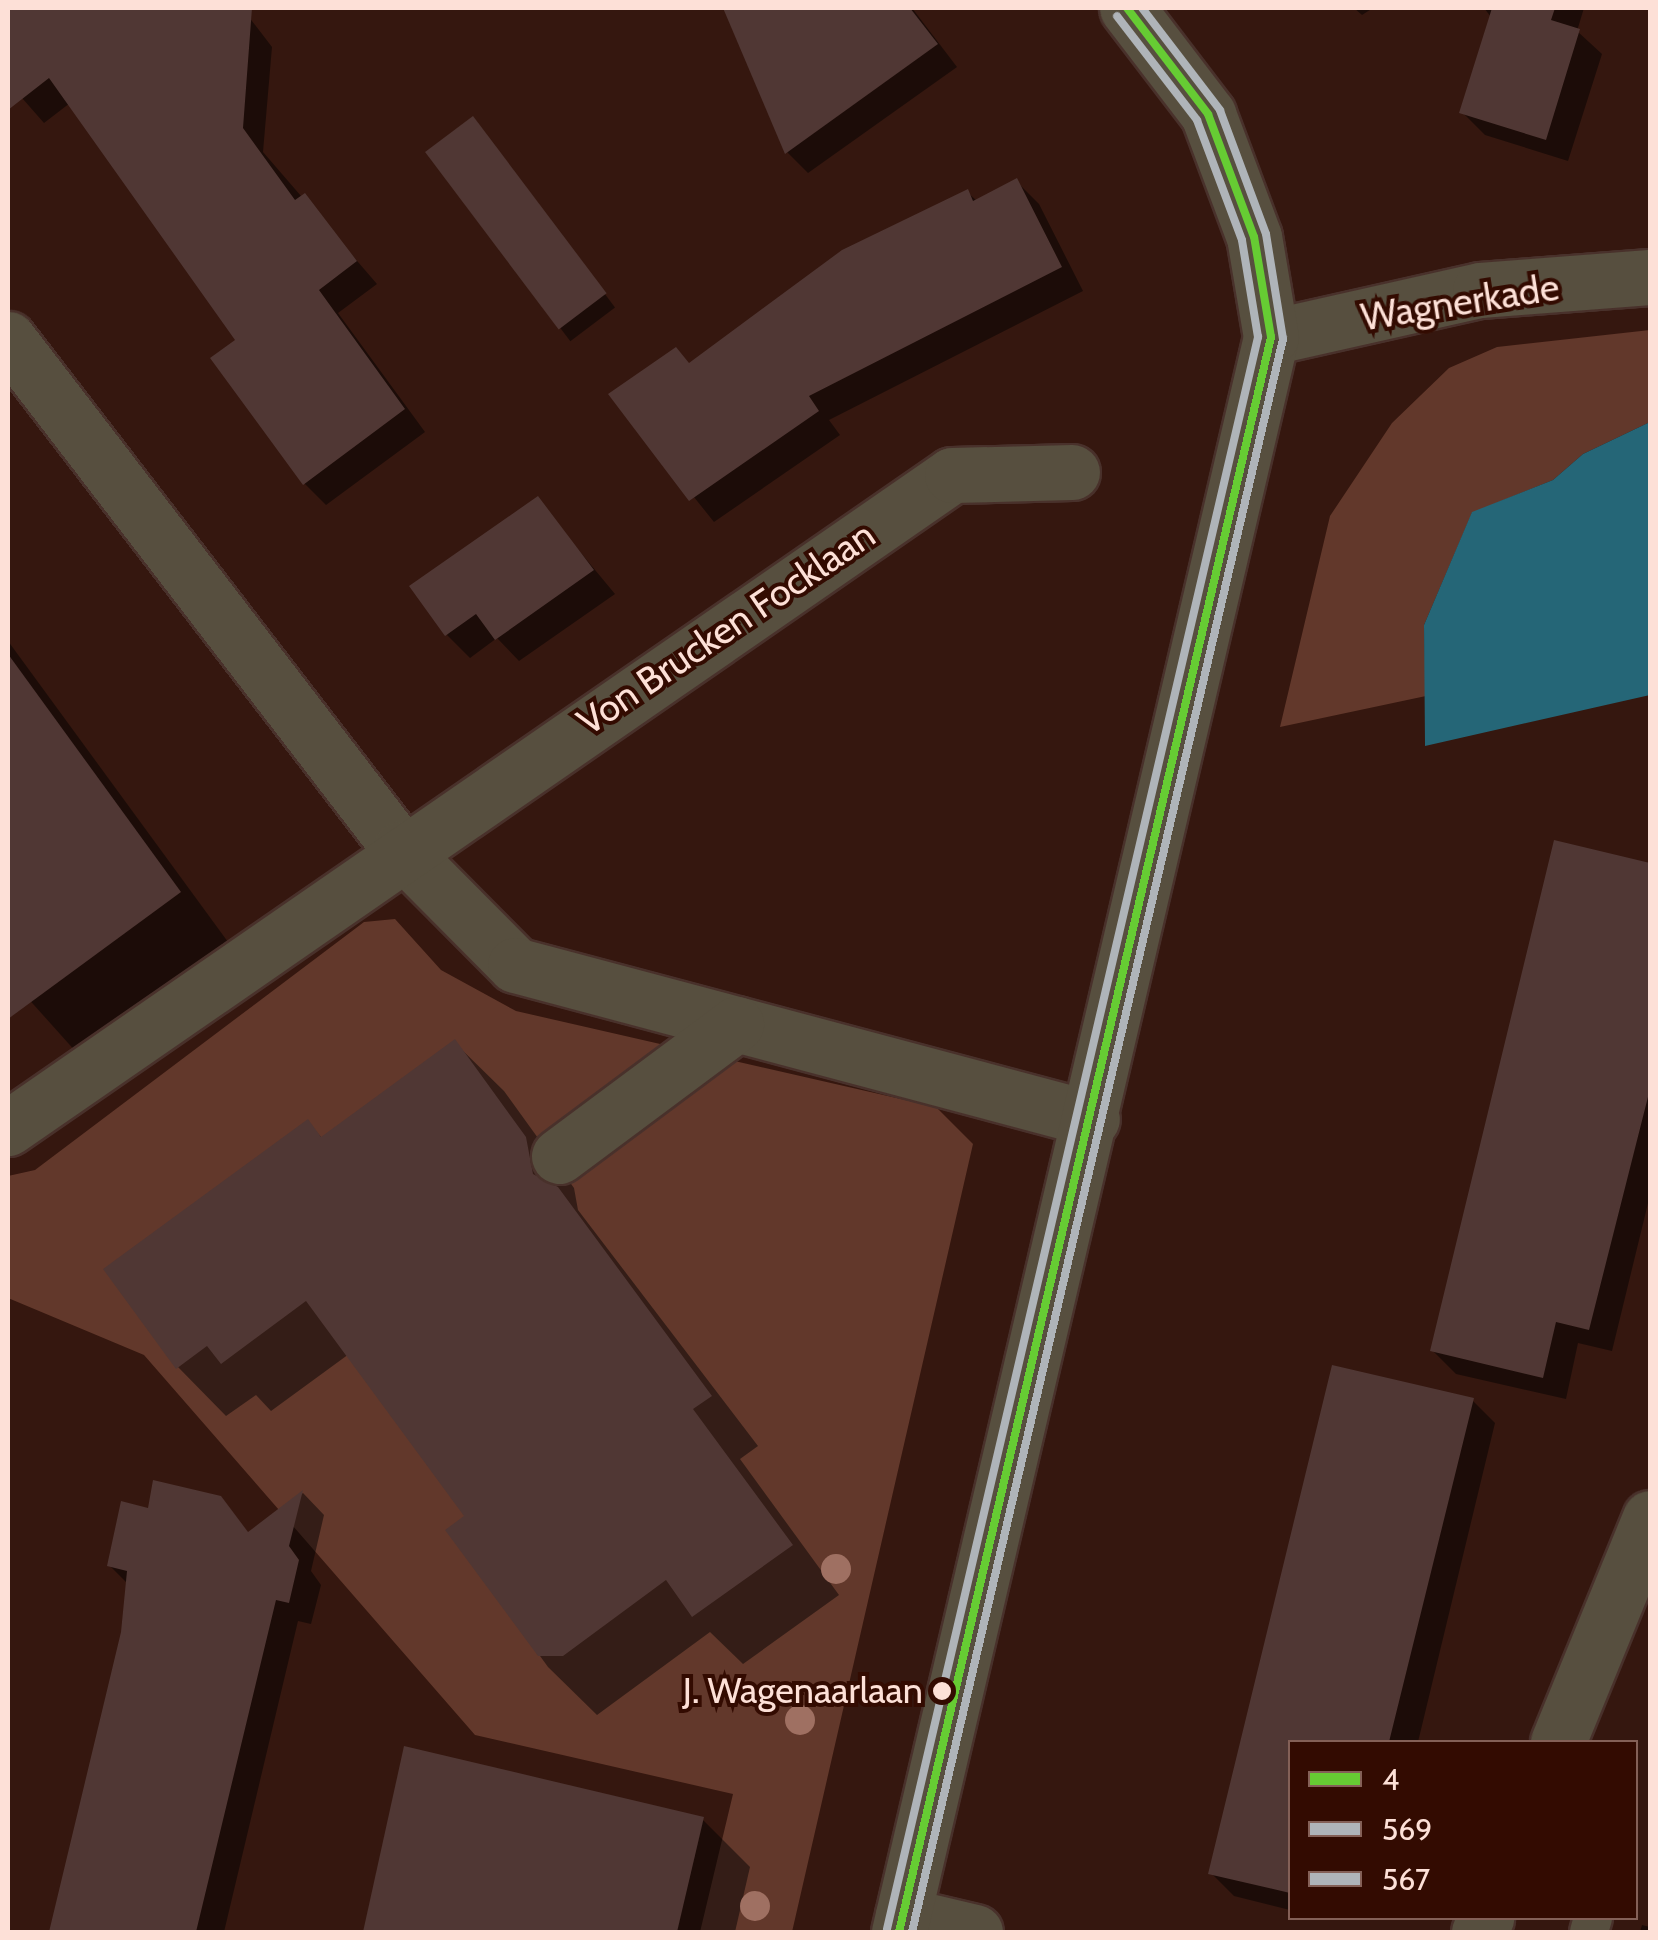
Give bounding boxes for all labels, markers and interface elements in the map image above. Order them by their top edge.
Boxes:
street label: Wagnerkade [1358,264,1562,340]
street label: Von Brucken Focklaan [569,512,883,744]
place label: J. Wagenaarlaan [683,1669,923,1713]
marker: J. Wagenaarlaan [932,1681,952,1701]
legend [1288,1740,1638,1920]
text: 4 [1382,1761,1399,1798]
text: 569 [1382,1811,1432,1848]
text: 567 [1382,1861,1430,1898]

